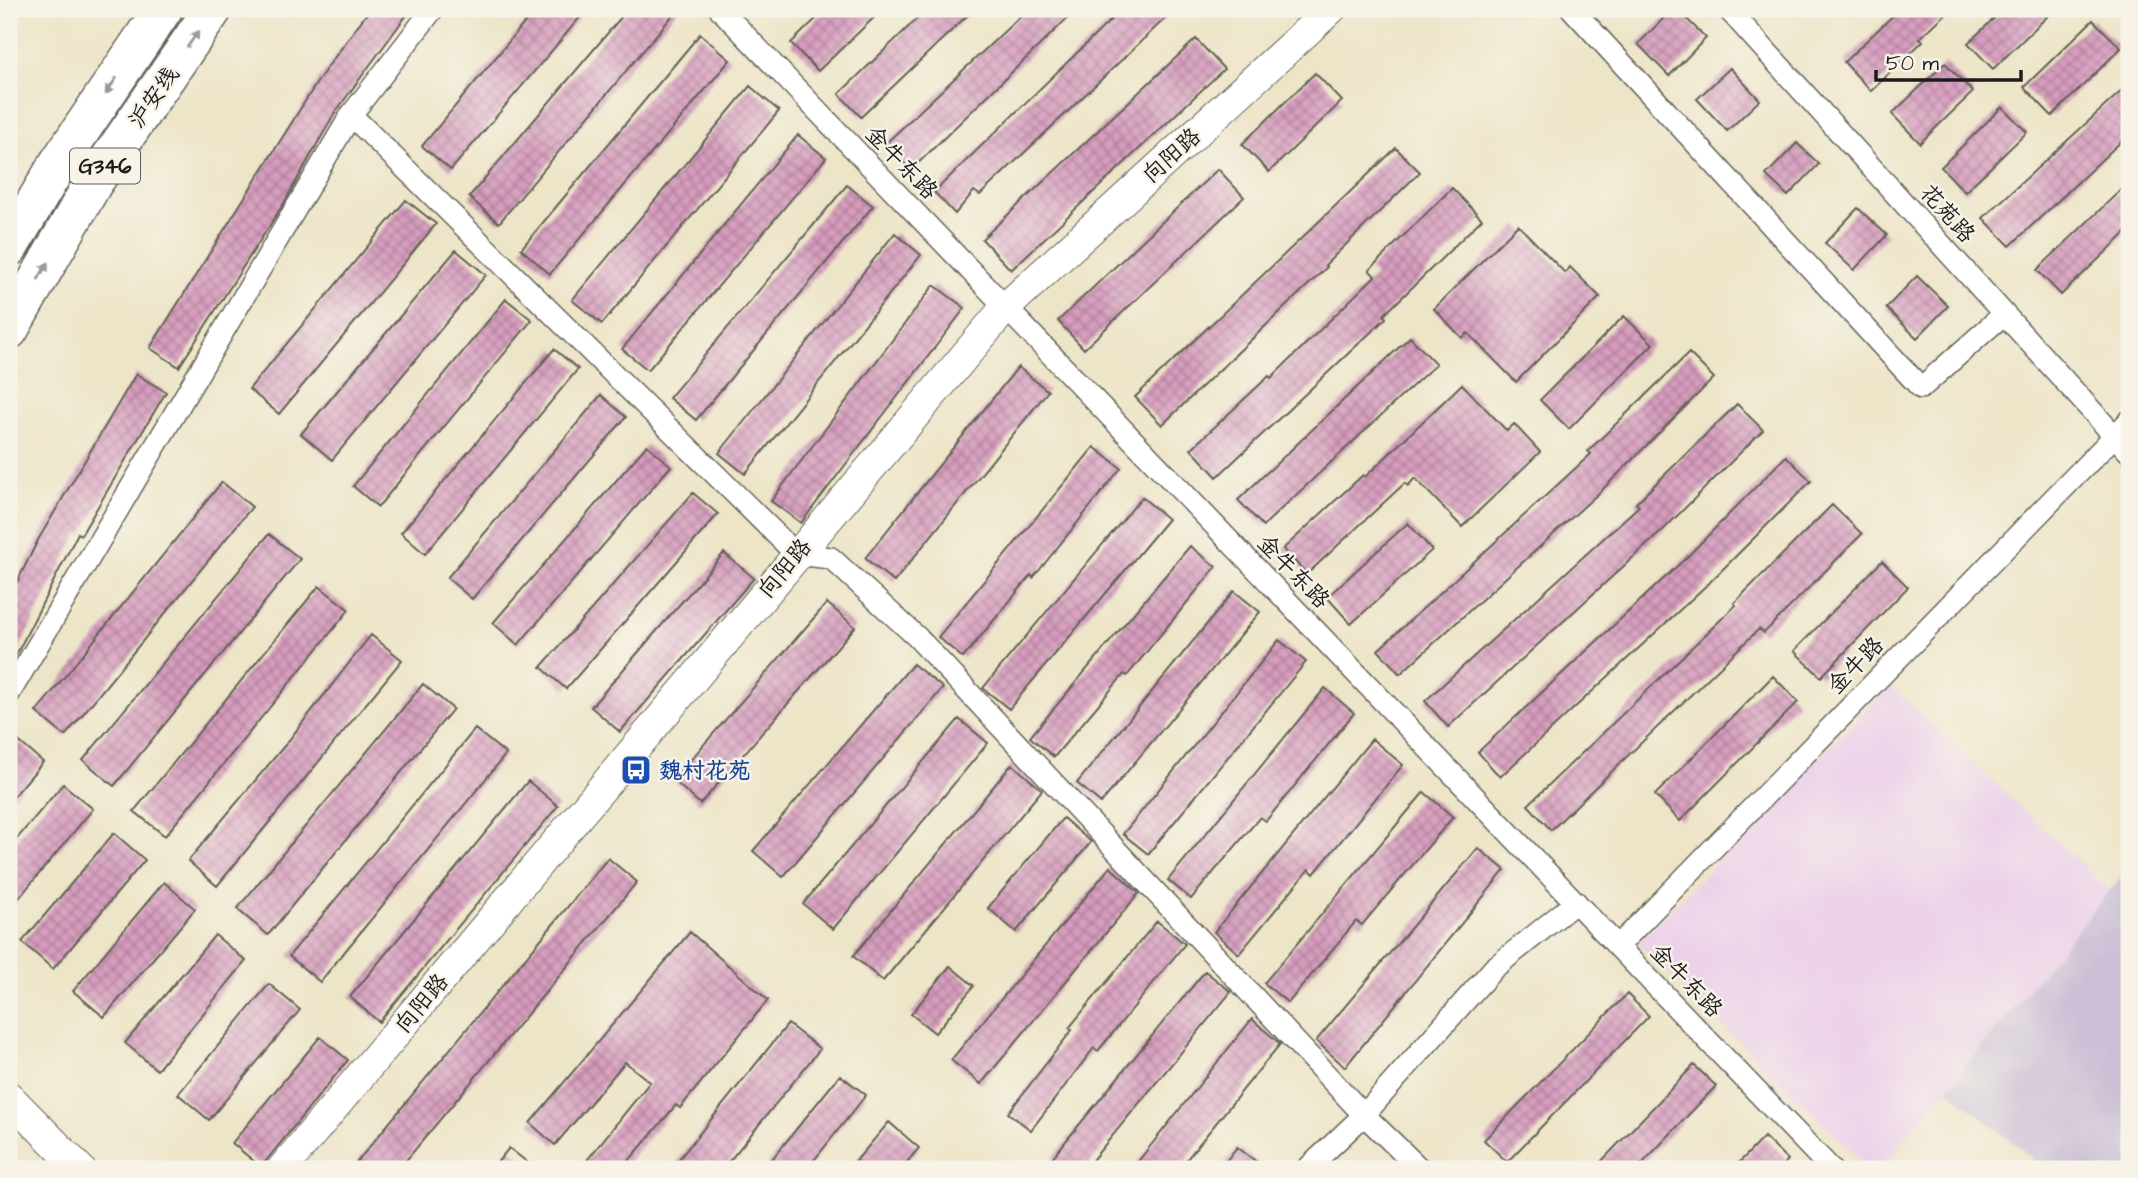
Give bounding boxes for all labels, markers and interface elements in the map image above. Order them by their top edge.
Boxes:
one-way arrow [186,30,200,48]
scale bar [1876,38,2021,82]
text: 50 m [1886,49,1940,78]
street label: 沪安线 [121,60,187,135]
one-way arrow [104,76,117,95]
street label: 金牛东路 [858,118,945,207]
street label: 向阳路 [1135,121,1208,191]
road number: G346 [70,148,140,184]
street label: 花苑路 [1912,177,1982,250]
one-way arrow [37,261,49,281]
street label: 金牛东路 [1250,527,1337,616]
street label: 向阳路 [750,532,819,605]
street label: 金牛路 [1820,630,1891,702]
bus stop icon: 魏村花苑 [619,753,653,787]
place label: 魏村花苑 [659,755,751,787]
street label: 金牛东路 [1643,936,1730,1025]
street label: 向阳路 [387,967,456,1040]

